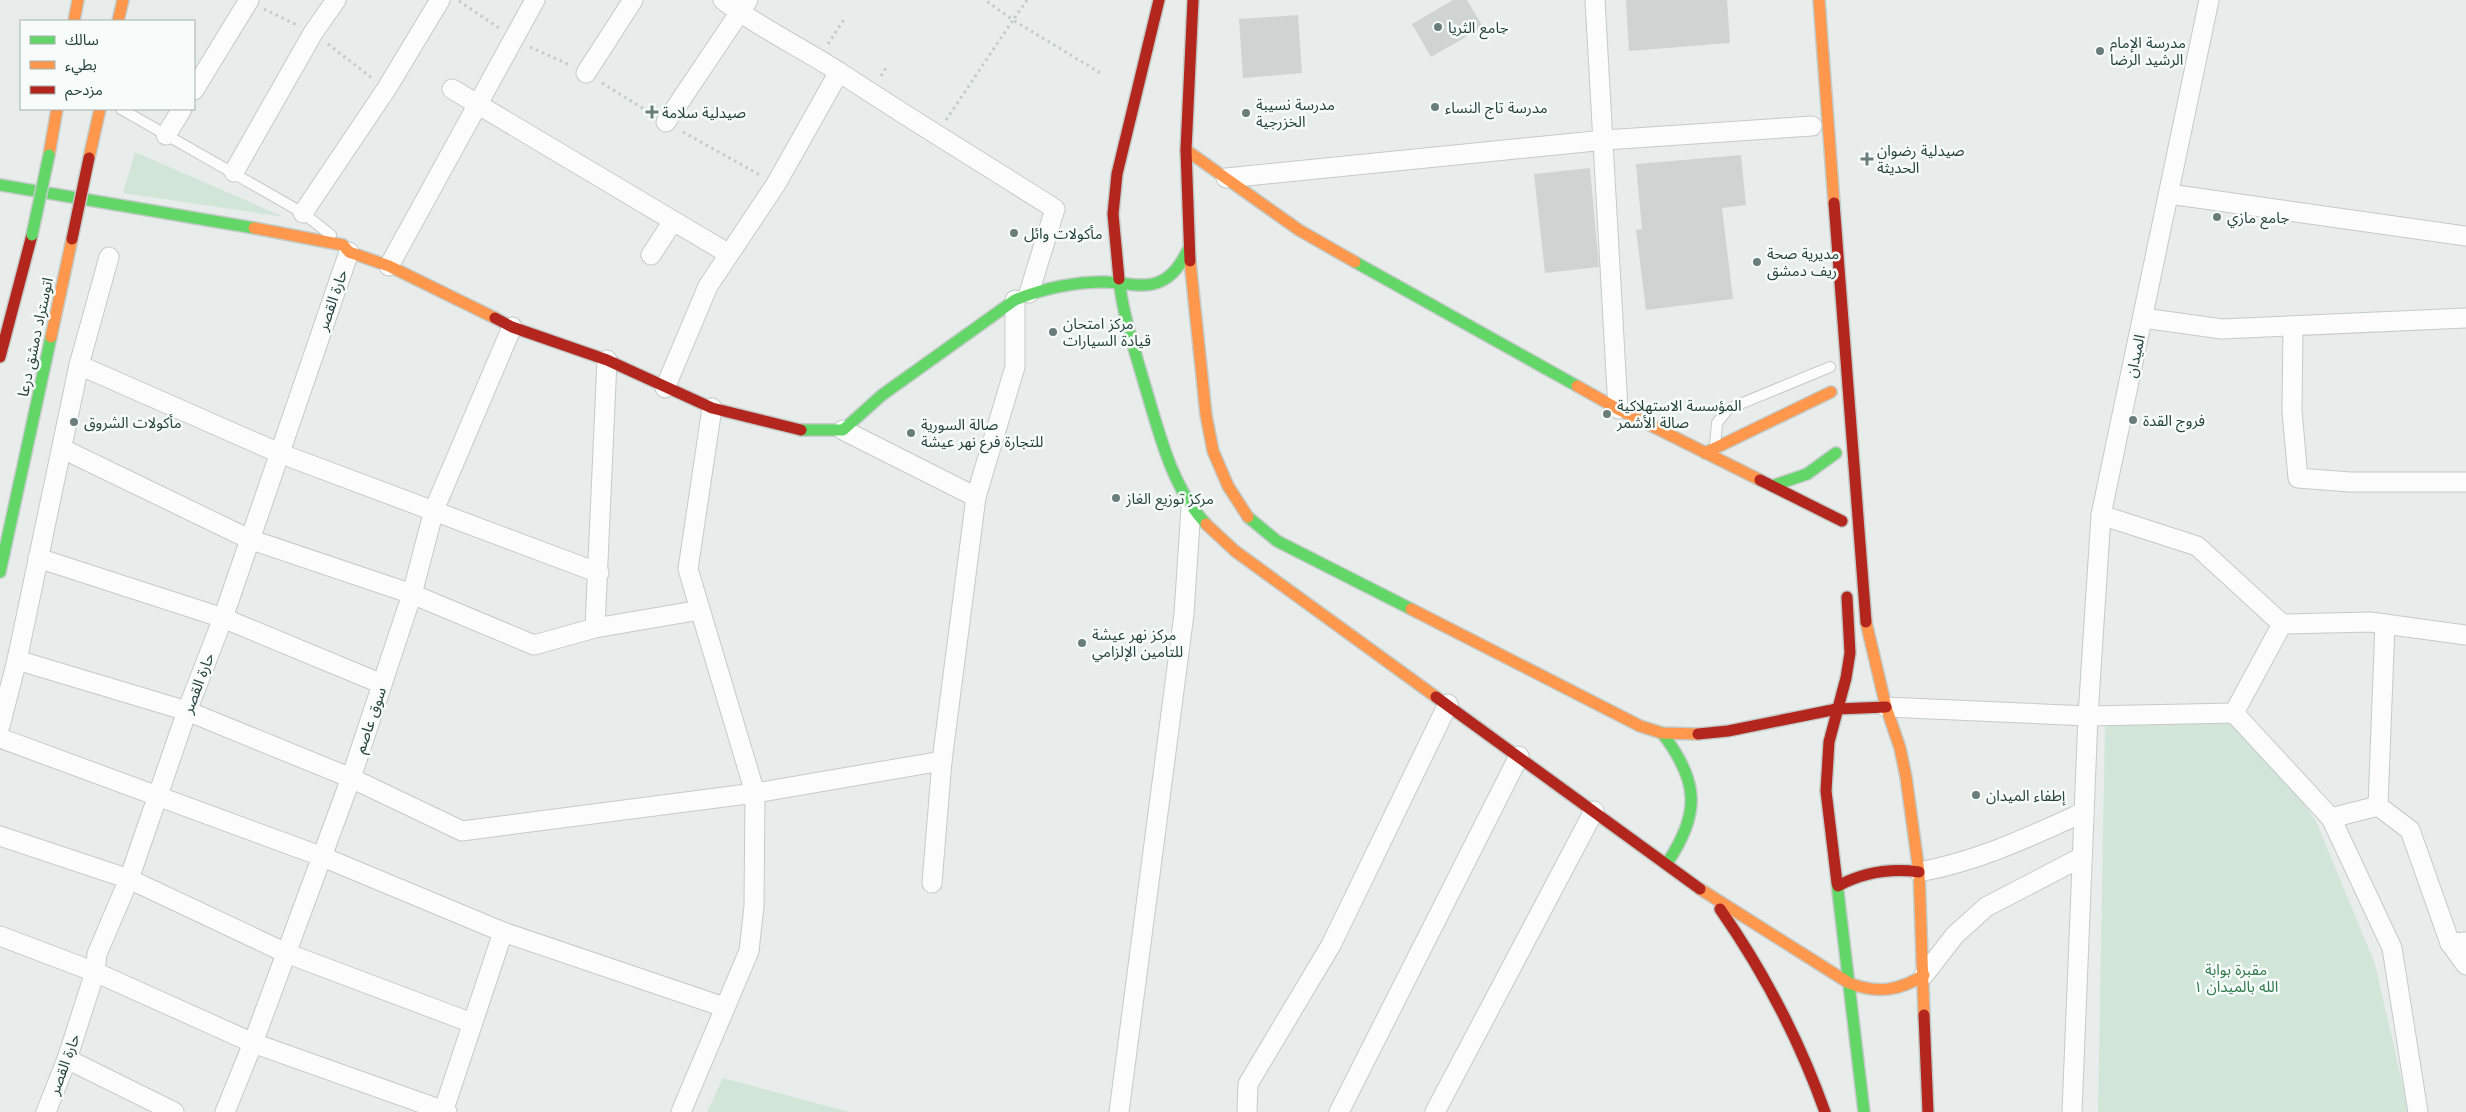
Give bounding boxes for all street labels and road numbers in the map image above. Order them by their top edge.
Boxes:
street label: حارة القصر [313,267,351,334]
street label: اتوستراد دمشق درعا [14,276,58,398]
street label: الميدان [2122,333,2149,379]
street label: حارة القصر [178,650,218,717]
street label: سوق عاصم [351,685,392,756]
street label: حارة القصر [45,1031,84,1098]

